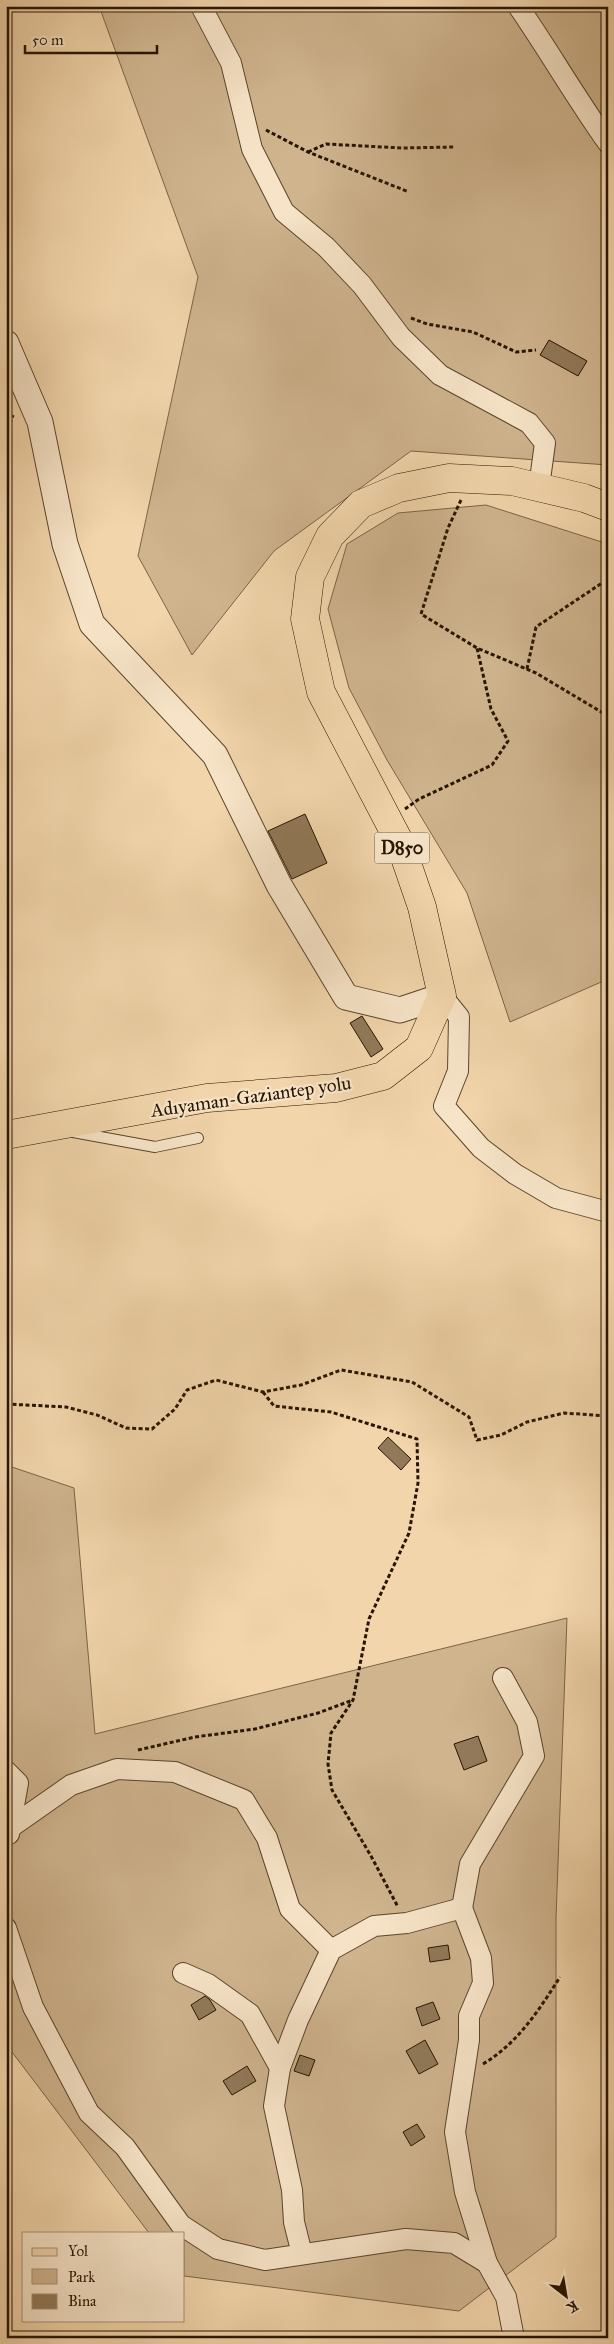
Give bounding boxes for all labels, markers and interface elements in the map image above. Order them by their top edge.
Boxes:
scale bar [25,22,158,54]
text: 50 m [32,31,64,49]
road number: D850 [374,832,430,864]
street label: Adıyaman-Gaziantep yolu [148,1071,353,1122]
legend [22,2232,185,2322]
text: Yol [68,2242,89,2260]
text: Park [68,2268,95,2286]
north arrow [542,2272,592,2322]
text: Bina [68,2292,97,2310]
text: K [563,2297,581,2317]

